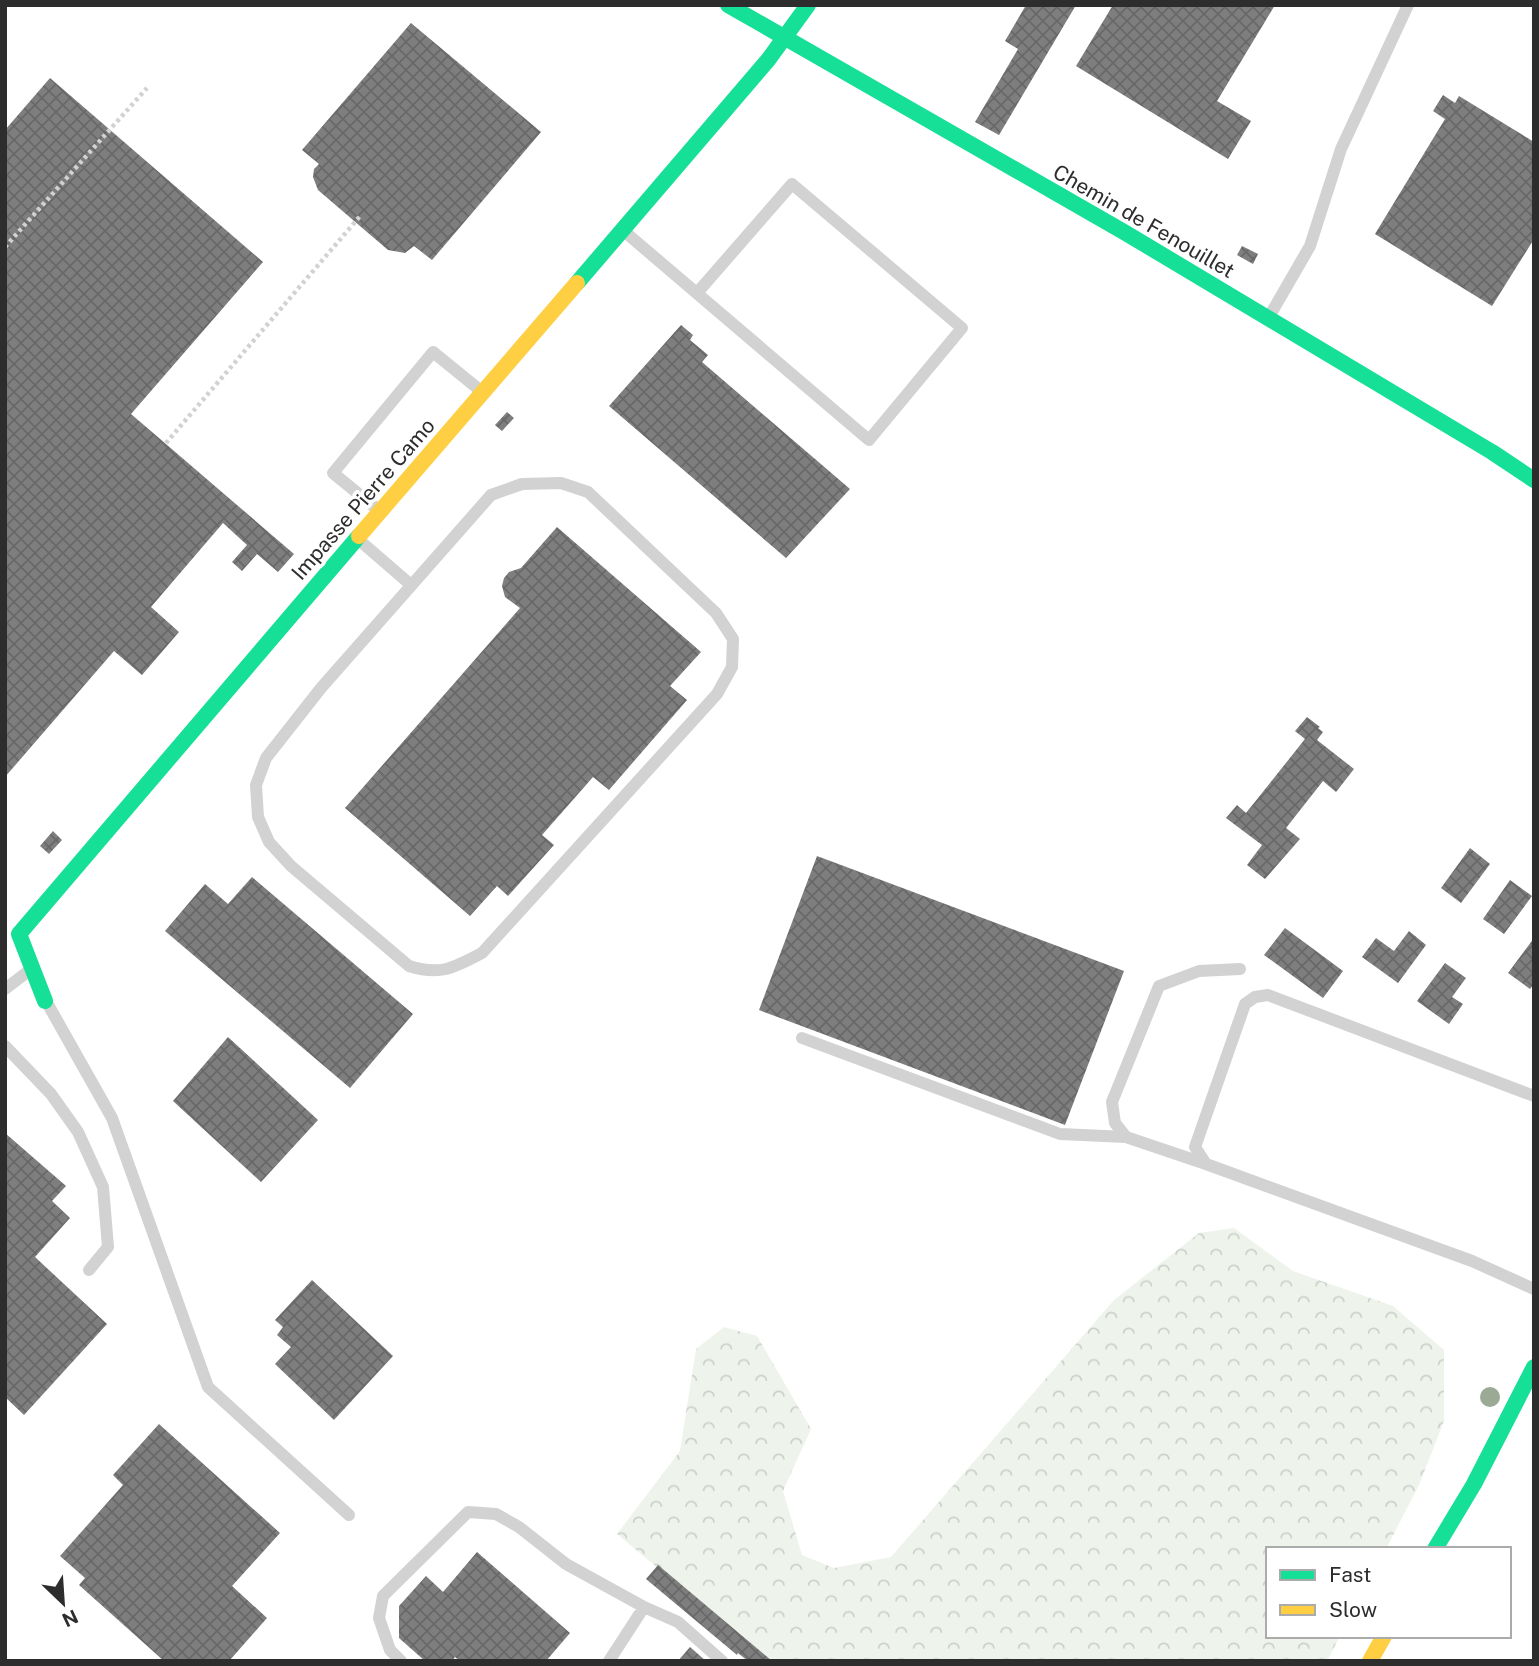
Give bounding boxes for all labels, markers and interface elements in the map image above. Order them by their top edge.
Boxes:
street label: Chemin de Fenouillet [1049,159,1239,283]
street label: Impasse Pierre Camo [286,413,440,585]
legend [1266,1547,1511,1638]
text: Fast [1329,1562,1371,1587]
north arrow [28,1568,98,1638]
text: Slow [1329,1597,1377,1622]
text: N [59,1605,82,1632]

